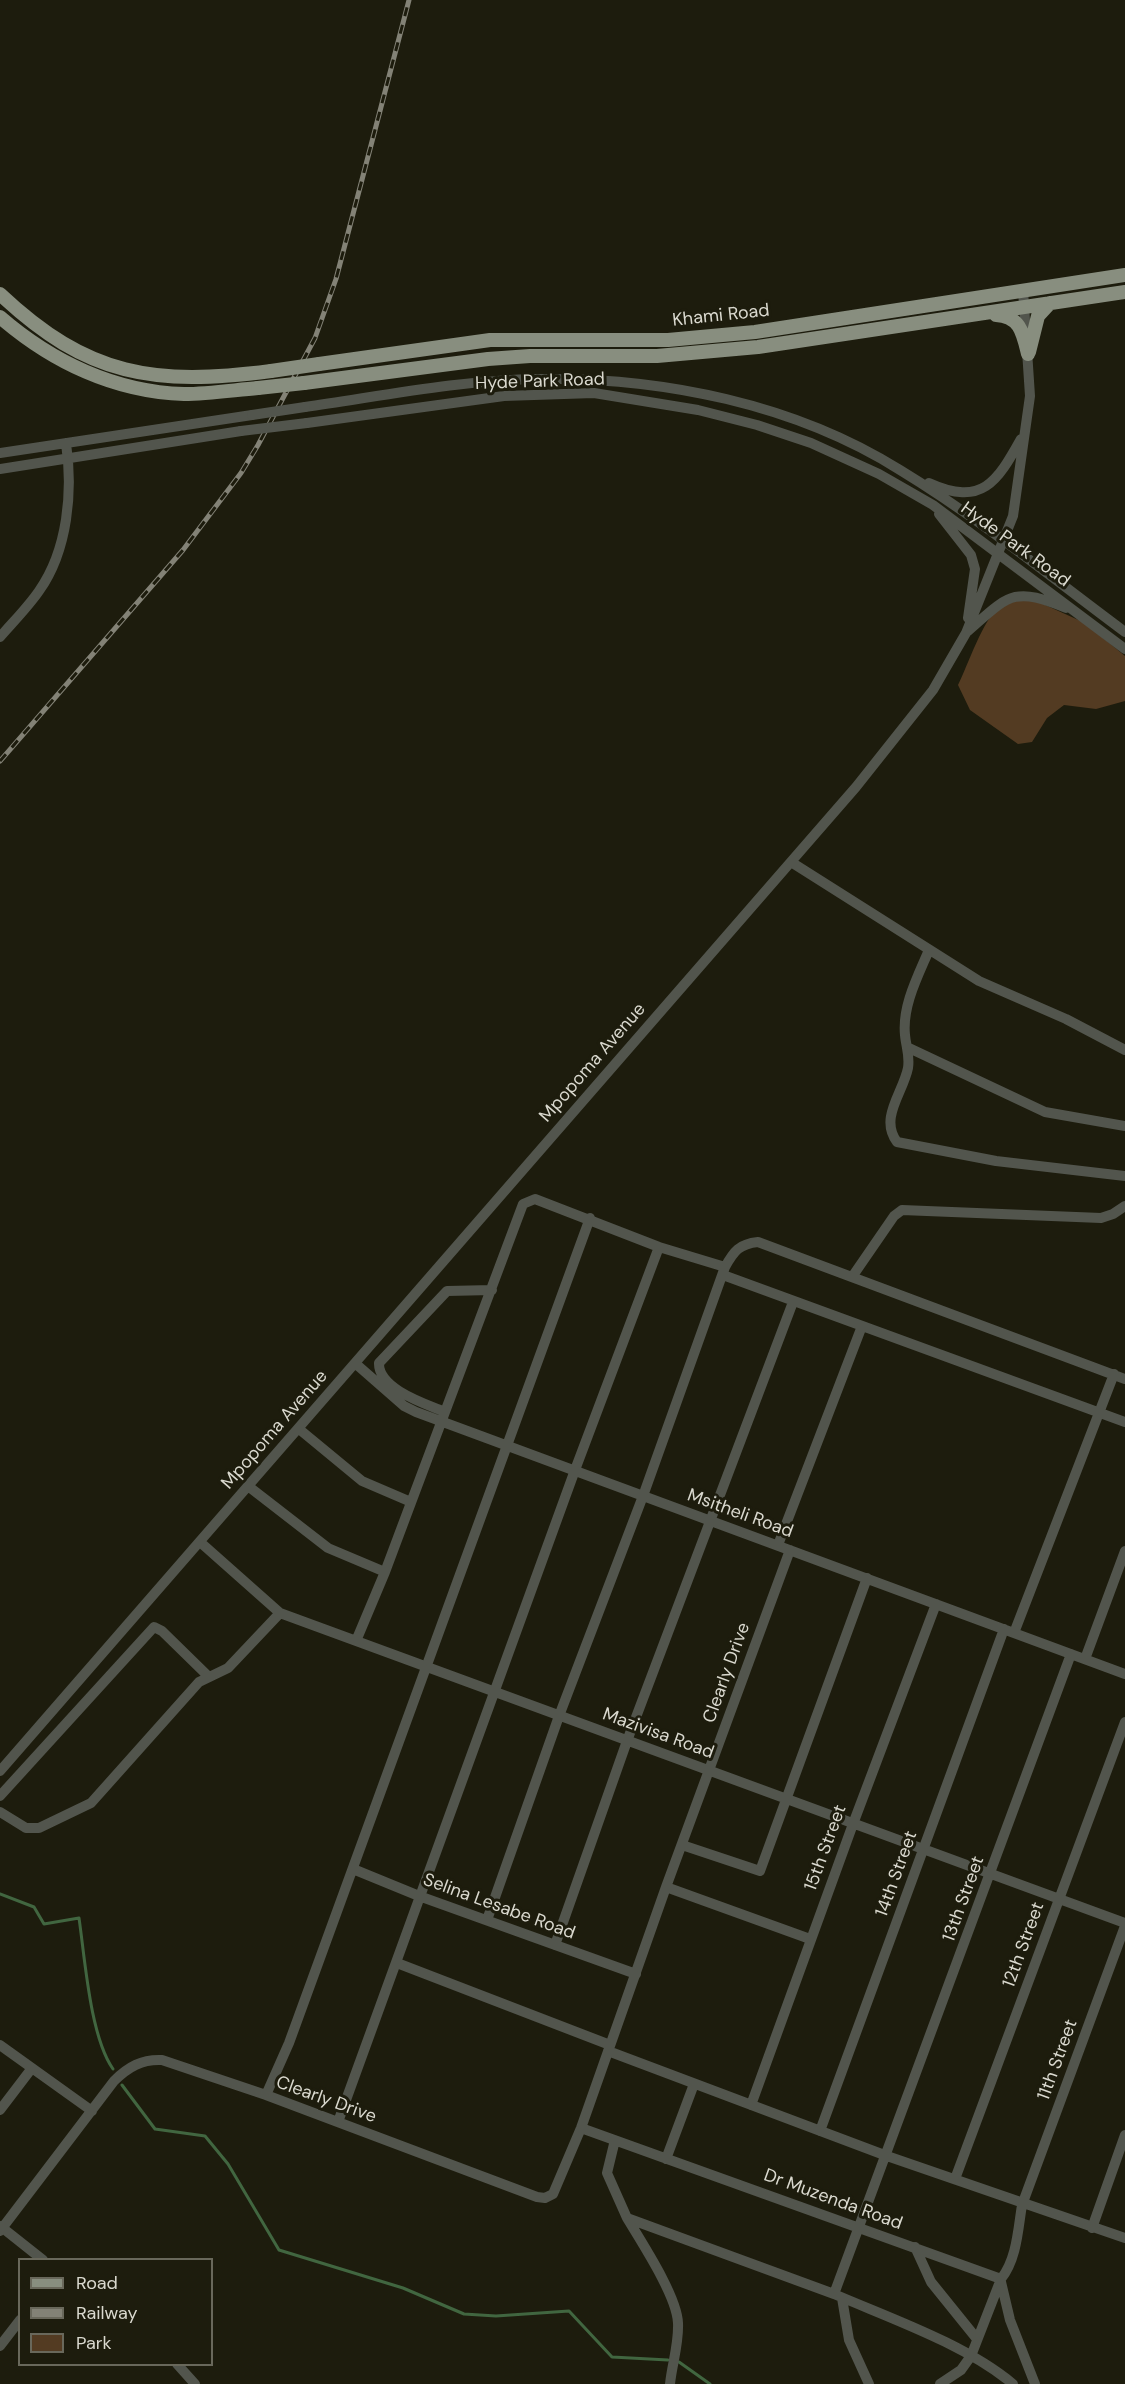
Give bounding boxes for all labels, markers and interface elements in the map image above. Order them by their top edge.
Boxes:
street label: Khami Road [671,300,771,332]
street label: Hyde Park Road [475,369,605,395]
street label: Hyde Park Road [956,498,1074,592]
street label: Mpopoma Avenue [535,999,651,1127]
street label: Mpopoma Avenue [217,1366,333,1494]
street label: Msitheli Road [684,1485,796,1543]
street label: Clearly Drive [699,1620,755,1726]
street label: Mazivisa Road [599,1704,717,1764]
street label: 15th Street [800,1802,852,1894]
street label: 14th Street [872,1828,922,1920]
street label: 13th Street [939,1853,989,1945]
street label: Selina Lesabe Road [420,1869,578,1945]
street label: 12th Street [999,1899,1049,1991]
street label: 11th Street [1033,2017,1083,2103]
street label: Clearly Drive [273,2072,379,2128]
street label: Dr Muzenda Road [761,2165,905,2235]
legend [18,2258,213,2366]
text: Road [76,2271,118,2295]
text: Railway [76,2301,138,2325]
text: Park [76,2331,112,2355]

